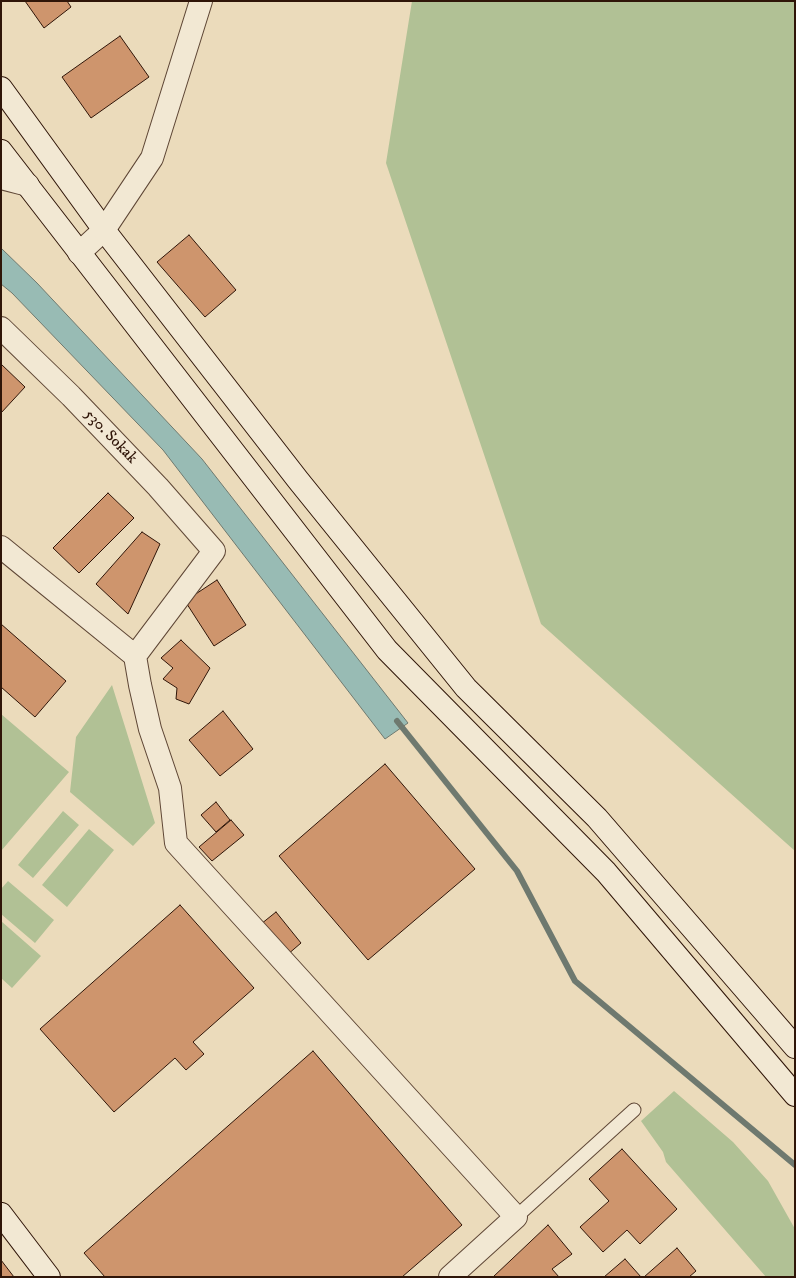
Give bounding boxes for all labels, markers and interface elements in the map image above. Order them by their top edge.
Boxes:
street label: 530. Sokak [79,406,141,468]

